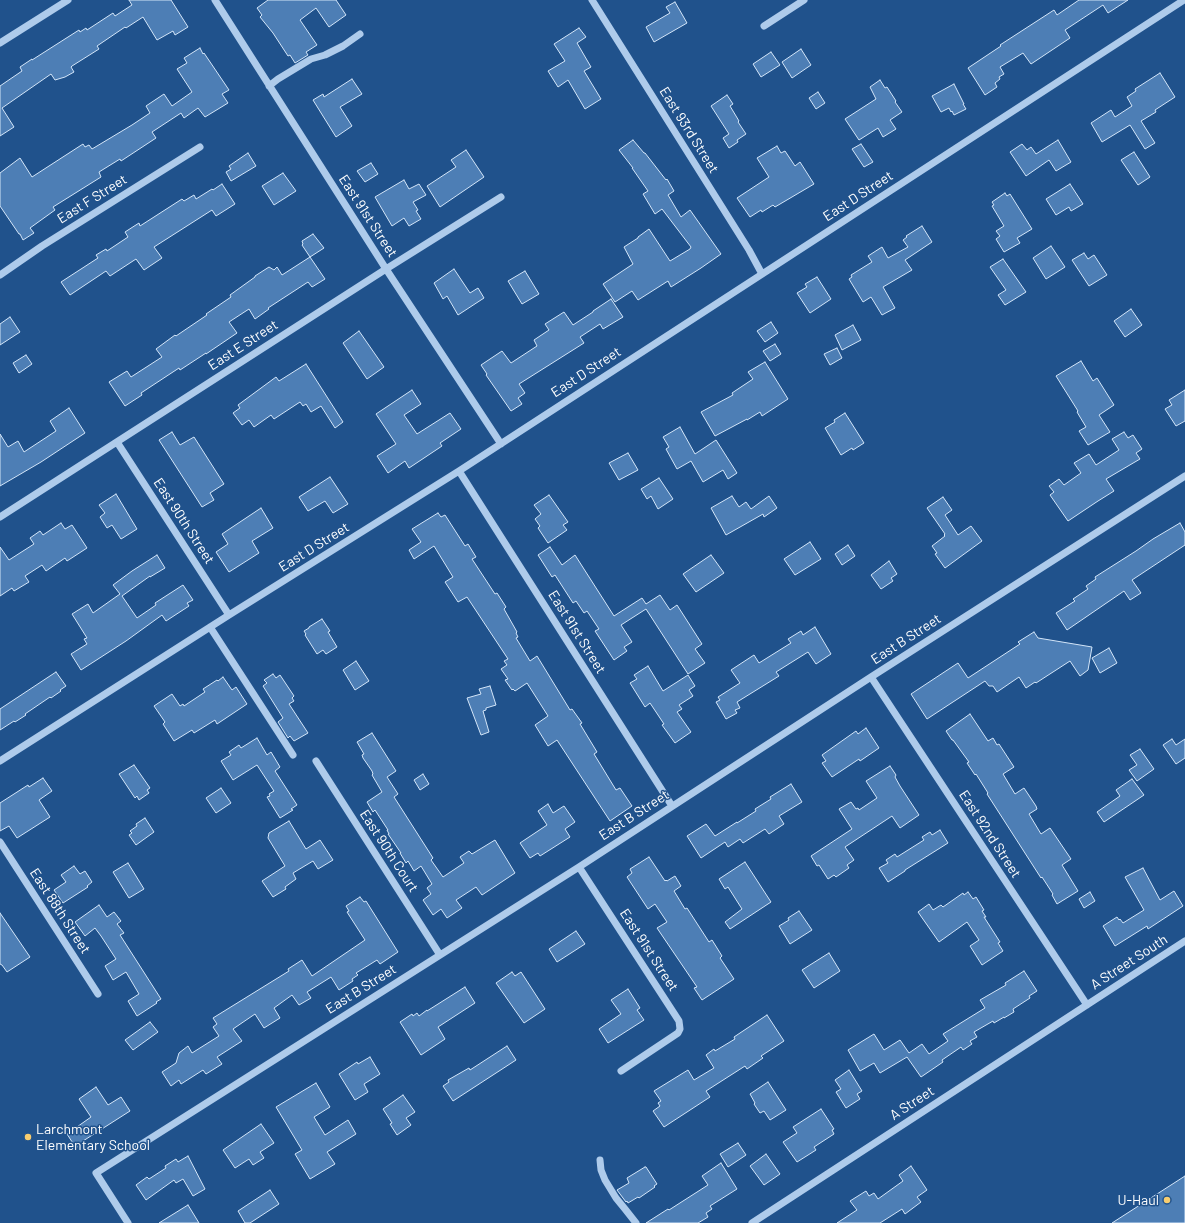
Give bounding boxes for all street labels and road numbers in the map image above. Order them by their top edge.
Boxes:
street label: East 93rd Street [656,84,722,176]
street label: East D Street [820,167,896,225]
street label: East F Street [54,171,130,227]
street label: East 91st Street [335,172,401,260]
street label: East E Street [205,316,281,374]
street label: East D Street [548,343,624,401]
street label: East 90th Street [150,475,218,567]
street label: East D Street [276,519,352,575]
street label: East 91st Street [545,587,609,677]
street label: East B Street [868,610,944,668]
street label: East B Street [596,786,672,844]
street label: East 92nd Street [955,787,1025,881]
street label: East 90th Court [356,807,422,895]
street label: East 88th Street [26,865,94,957]
street label: East 91st Street [616,906,682,994]
street label: A Street South [1087,931,1171,993]
street label: East B Street [323,961,399,1017]
street label: A Street [887,1082,937,1124]

